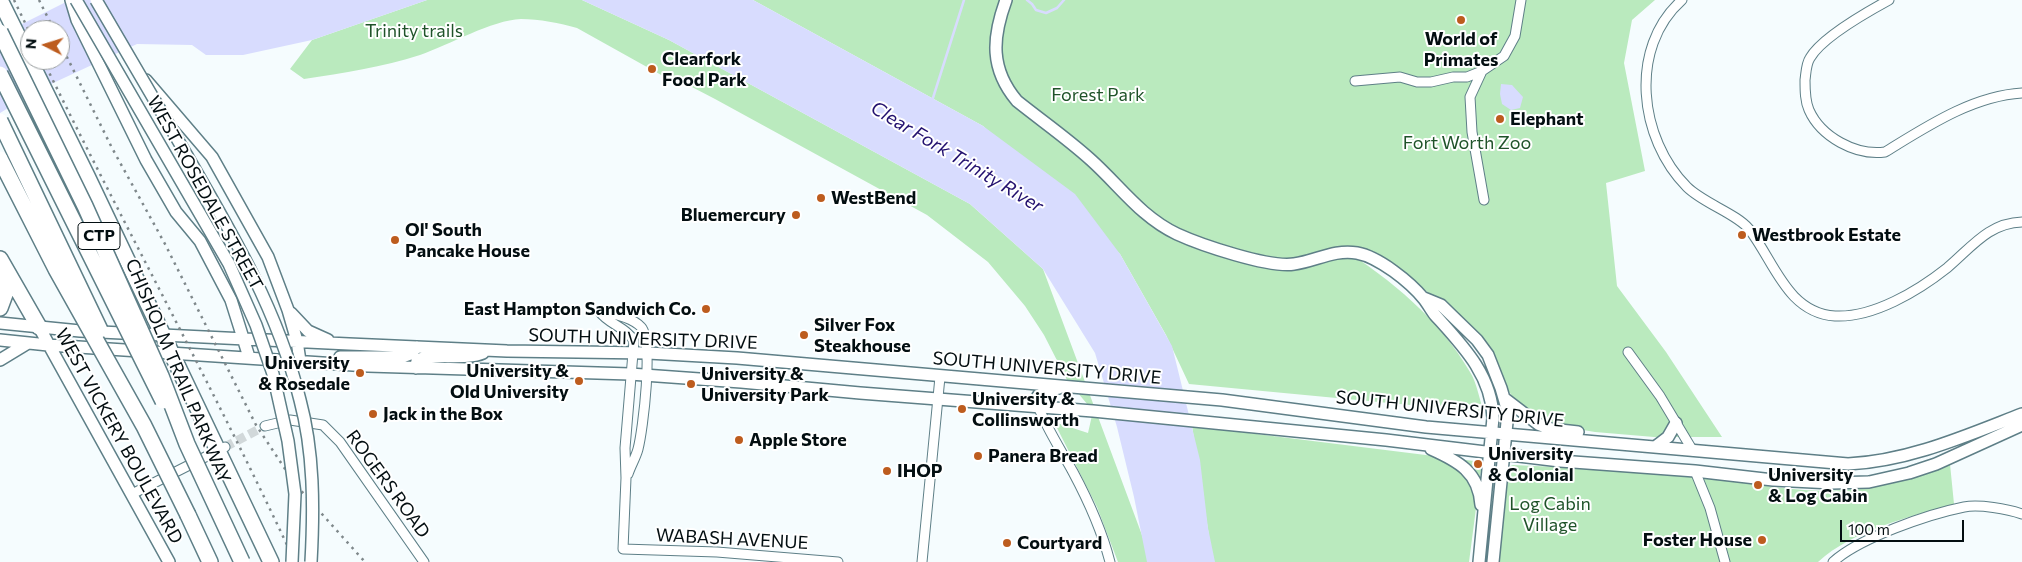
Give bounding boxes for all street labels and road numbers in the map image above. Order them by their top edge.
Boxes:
street label: WEST ROSEDALE STREET [143,92,267,294]
road number: CTP [78,222,120,250]
street label: CHISHOLM TRAIL PARKWAY [121,255,235,487]
street label: SOUTH UNIVERSITY DRIVE [528,324,758,354]
street label: WEST VICKERY BOULEVARD [51,325,187,547]
street label: SOUTH UNIVERSITY DRIVE [932,347,1162,389]
street label: SOUTH UNIVERSITY DRIVE [1335,386,1565,432]
street label: ROGERS ROAD [342,426,434,542]
street label: WABASH AVENUE [655,524,809,554]

